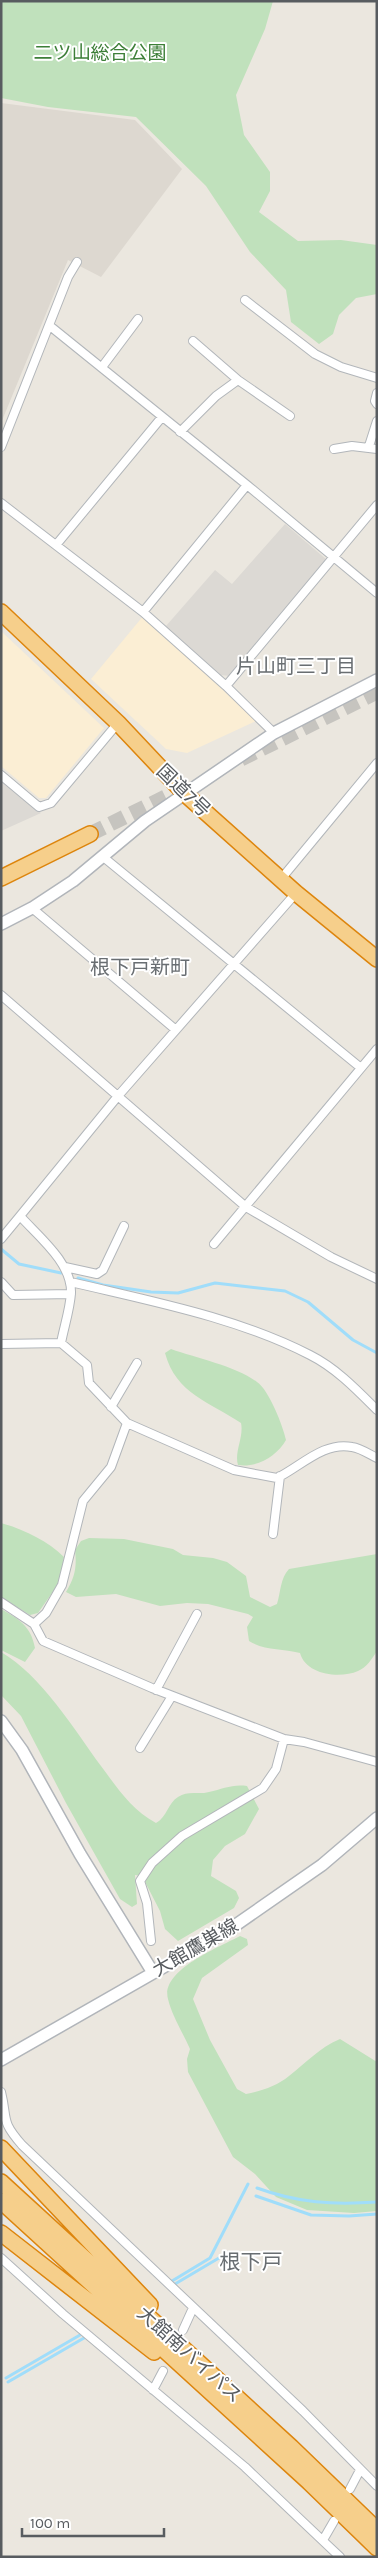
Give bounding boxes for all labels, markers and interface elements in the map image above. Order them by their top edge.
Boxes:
park label: 二ツ山総合公園 [33,42,167,64]
district label: 片山町三丁目 [236,655,356,678]
street label: 国道7号 [152,760,215,822]
district label: 根下戸新町 [90,956,190,979]
street label: 大館鷹巣線 [149,1915,242,1981]
district label: 根下戸 [220,2250,283,2274]
street label: 大館南バイパス [133,2302,246,2407]
scale bar [22,2506,165,2538]
text: 100 m [30,2514,70,2532]

